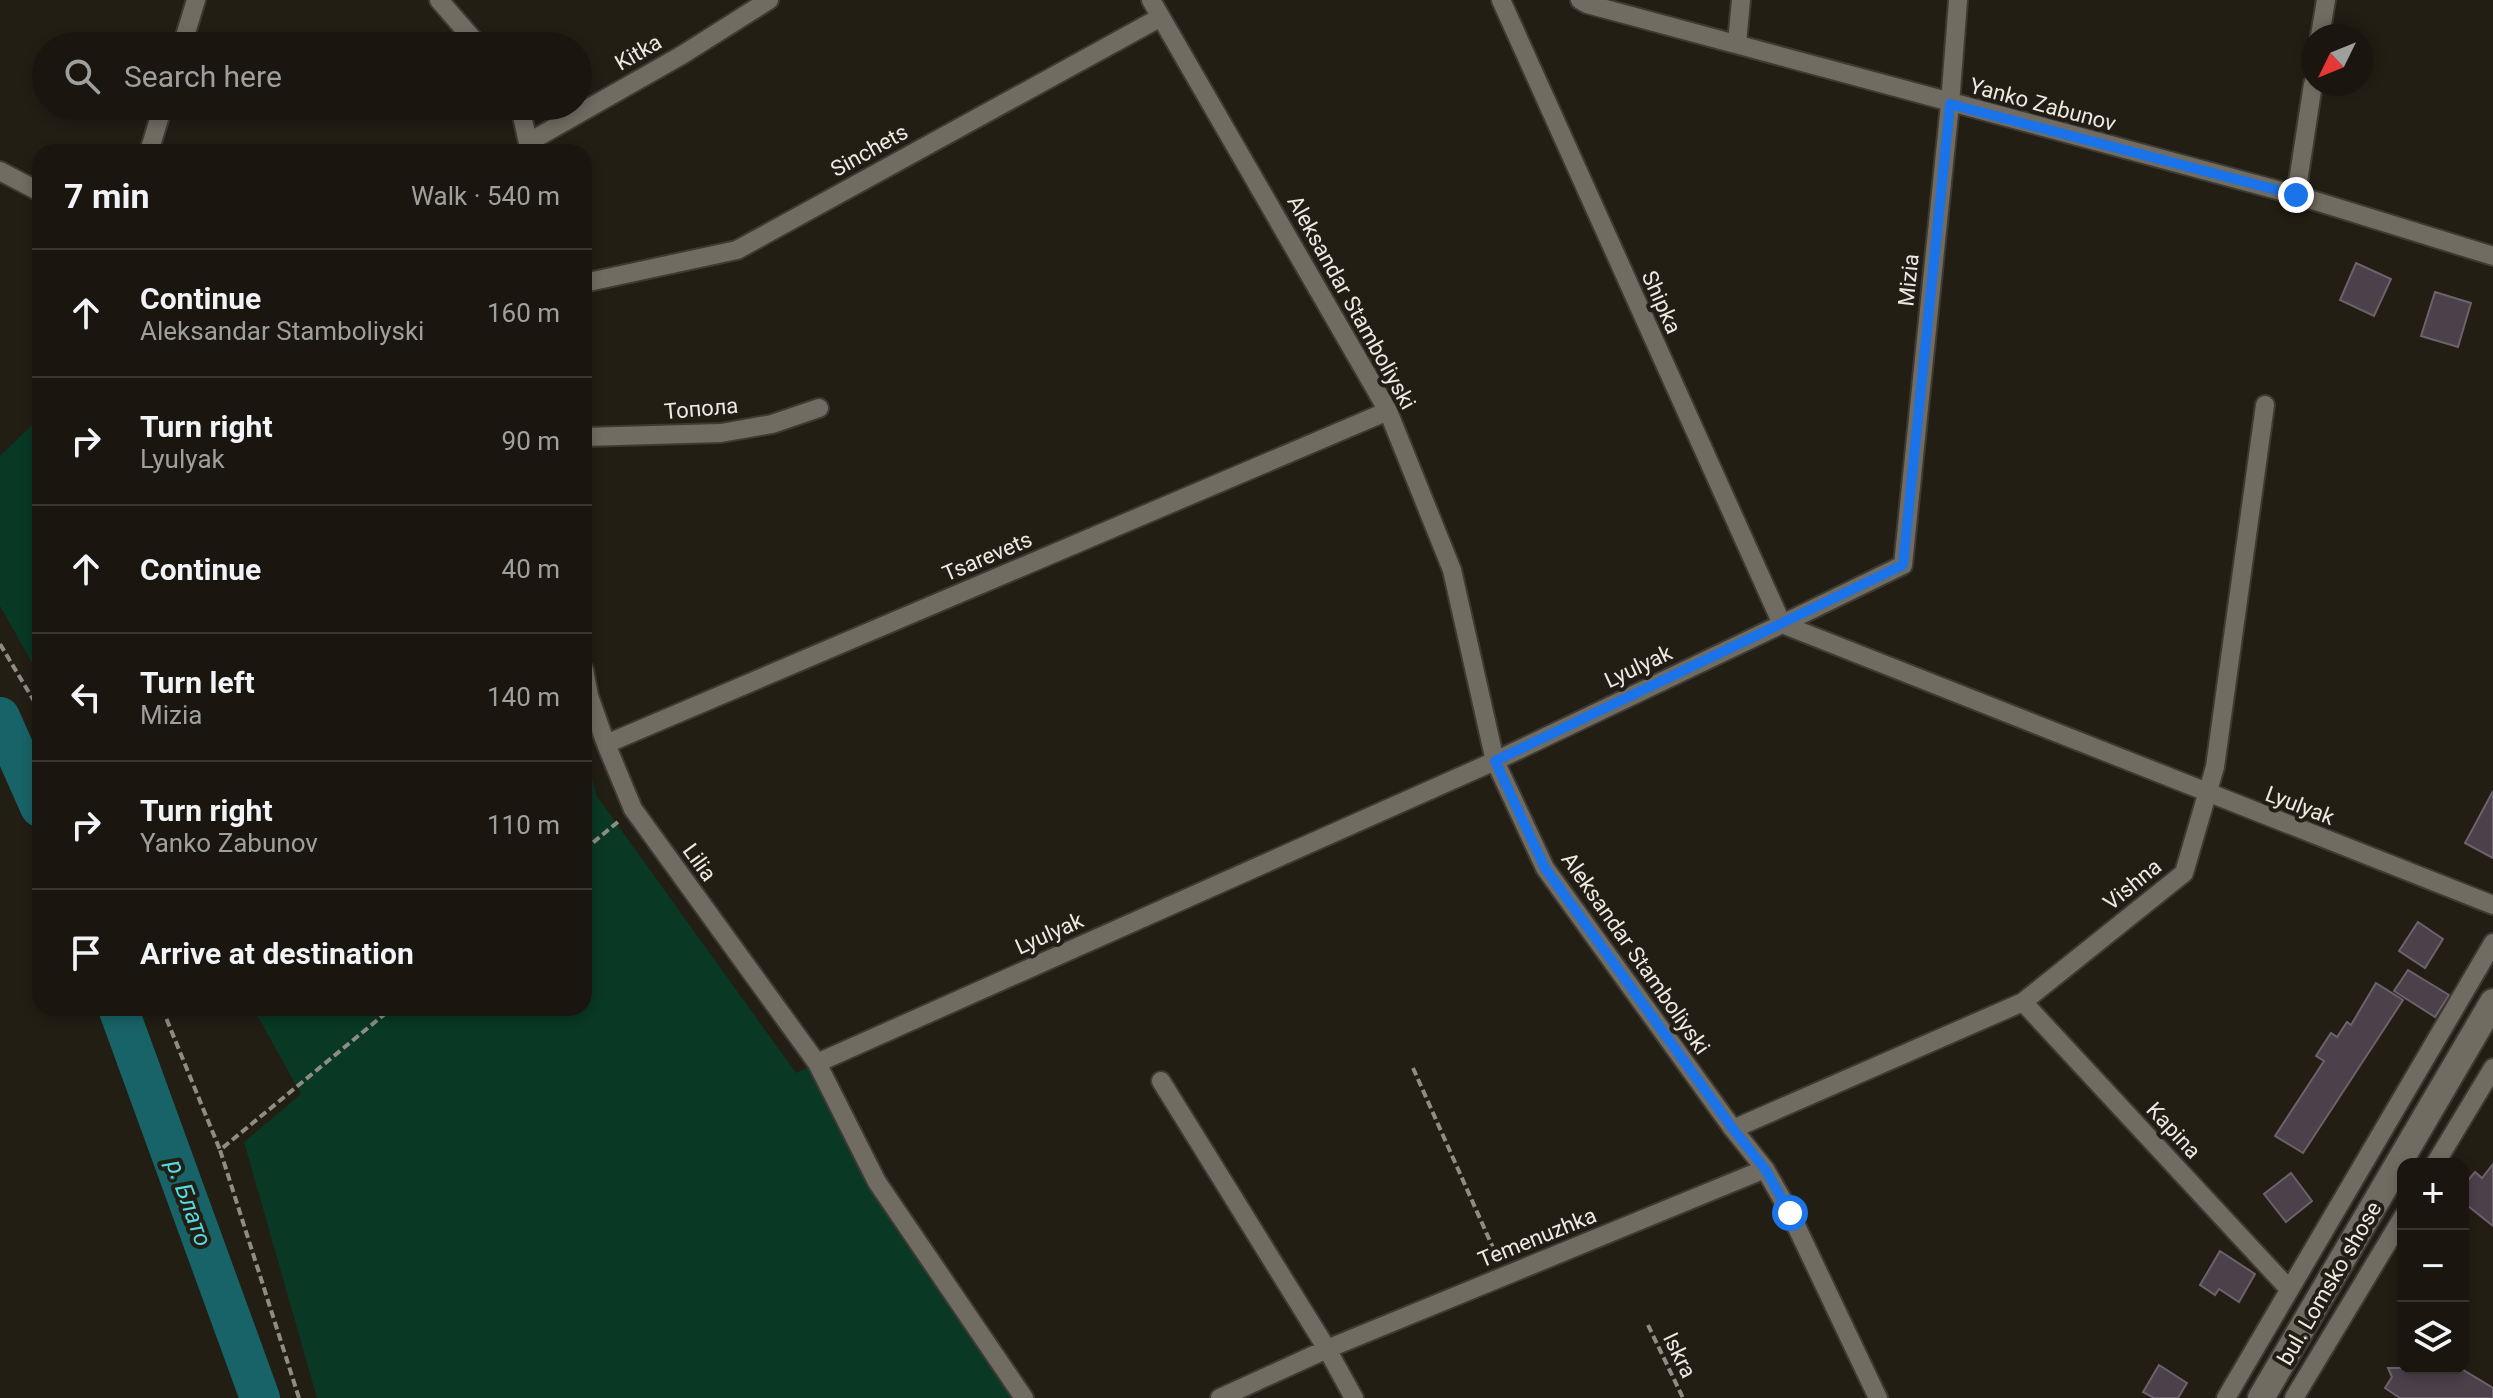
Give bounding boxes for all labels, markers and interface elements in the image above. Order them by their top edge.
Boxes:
north arrow [2301,24,2373,96]
street label: Kitka [611,29,666,76]
search box [32,32,592,120]
icon: search [60,54,104,98]
text: Search here [124,59,282,94]
street label: Yanko Zabunov [1967,73,2119,136]
street label: Sinchets [826,119,912,182]
text: 7 min [64,176,149,216]
route end [2278,177,2314,213]
text: Walk · 540 m [411,181,560,211]
street label: Aleksandar Stamboliyski [1282,191,1421,414]
street label: Mizia [1893,252,1924,308]
street label: Shipka [1637,267,1686,337]
text: Continue [140,281,261,316]
icon: ahead [64,291,108,335]
text: 160 m [487,298,560,328]
text: Aleksandar Stamboliyski [140,316,424,346]
street label: Топола [663,393,739,424]
text: Turn right [140,409,273,444]
icon: right [64,419,108,463]
text: 90 m [502,426,560,456]
text: Lyulyak [140,444,225,474]
street label: Tsarevets [939,526,1036,586]
icon: ahead [64,547,108,591]
text: Continue [140,552,261,587]
text: 40 m [502,554,560,584]
street label: Lyulyak [1600,640,1677,693]
text: Turn left [140,665,255,700]
icon: left [64,675,108,719]
text: 140 m [487,682,560,712]
text: Mizia [140,700,202,730]
street label: Lyulyak [2262,781,2339,830]
text: Turn right [140,793,273,828]
icon: right [64,803,108,847]
text: 110 m [487,810,560,840]
text: Yanko Zabunov [140,828,318,858]
street label: Lilia [678,839,721,886]
street label: Aleksandar Stamboliyski [1556,848,1715,1059]
street label: Vishna [2098,854,2166,915]
street label: Lyulyak [1011,907,1088,959]
icon: arrive [64,931,108,975]
text: Arrive at destination [140,936,414,971]
street label: Kapina [2141,1097,2206,1164]
water label: р. Блато [160,1155,218,1250]
map controls [2397,1158,2469,1374]
button: + [2397,1158,2469,1230]
route start [1772,1195,1808,1231]
street label: bul. Lomsko shose [2273,1197,2386,1369]
street label: Temenuzhka [1474,1202,1600,1272]
button: − [2397,1230,2469,1302]
button: layers [2397,1302,2469,1374]
street label: Iskra [1658,1328,1701,1382]

